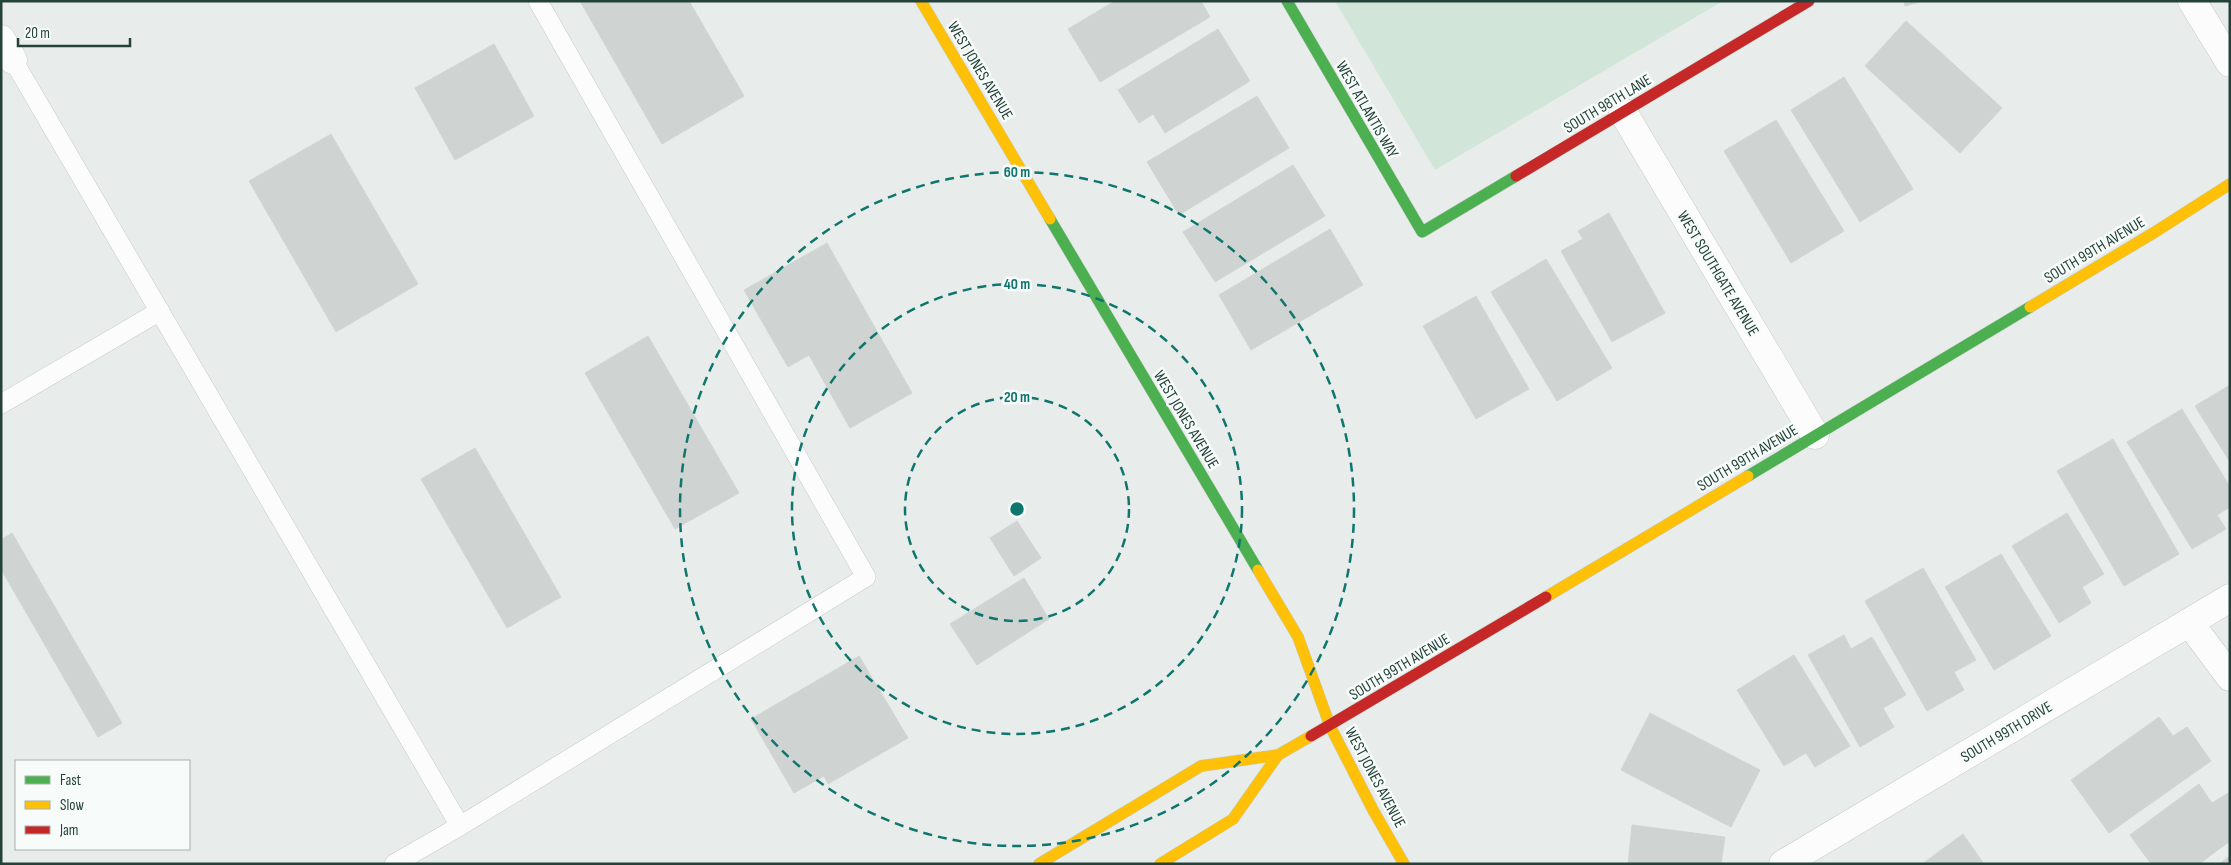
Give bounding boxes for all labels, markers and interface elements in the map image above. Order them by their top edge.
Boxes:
scale bar [18,15,130,47]
street label: WEST JONES AVENUE [943,18,1016,123]
text: 20 m [25,24,50,43]
street label: WEST ATLANTIS WAY [1331,58,1402,162]
street label: SOUTH 98TH LANE [1561,71,1655,138]
text: 60 m [1004,163,1030,182]
street label: WEST SOUTHGATE AVENUE [1673,208,1763,340]
street label: SOUTH 99TH AVENUE [2041,213,2149,288]
text: 40 m [1004,275,1030,294]
street label: WEST JONES AVENUE [1149,367,1222,472]
text: 20 m [1004,388,1030,407]
street label: SOUTH 99TH AVENUE [1694,421,1802,496]
centre of rings [1008,500,1026,518]
street label: SOUTH 99TH AVENUE [1346,630,1454,705]
street label: SOUTH 99TH DRIVE [1958,698,2056,767]
street label: WEST JONES AVENUE [1340,724,1409,831]
legend [15,760,190,850]
text: Fast [60,771,82,790]
text: Slow [60,796,84,815]
text: Jam [59,821,78,840]

